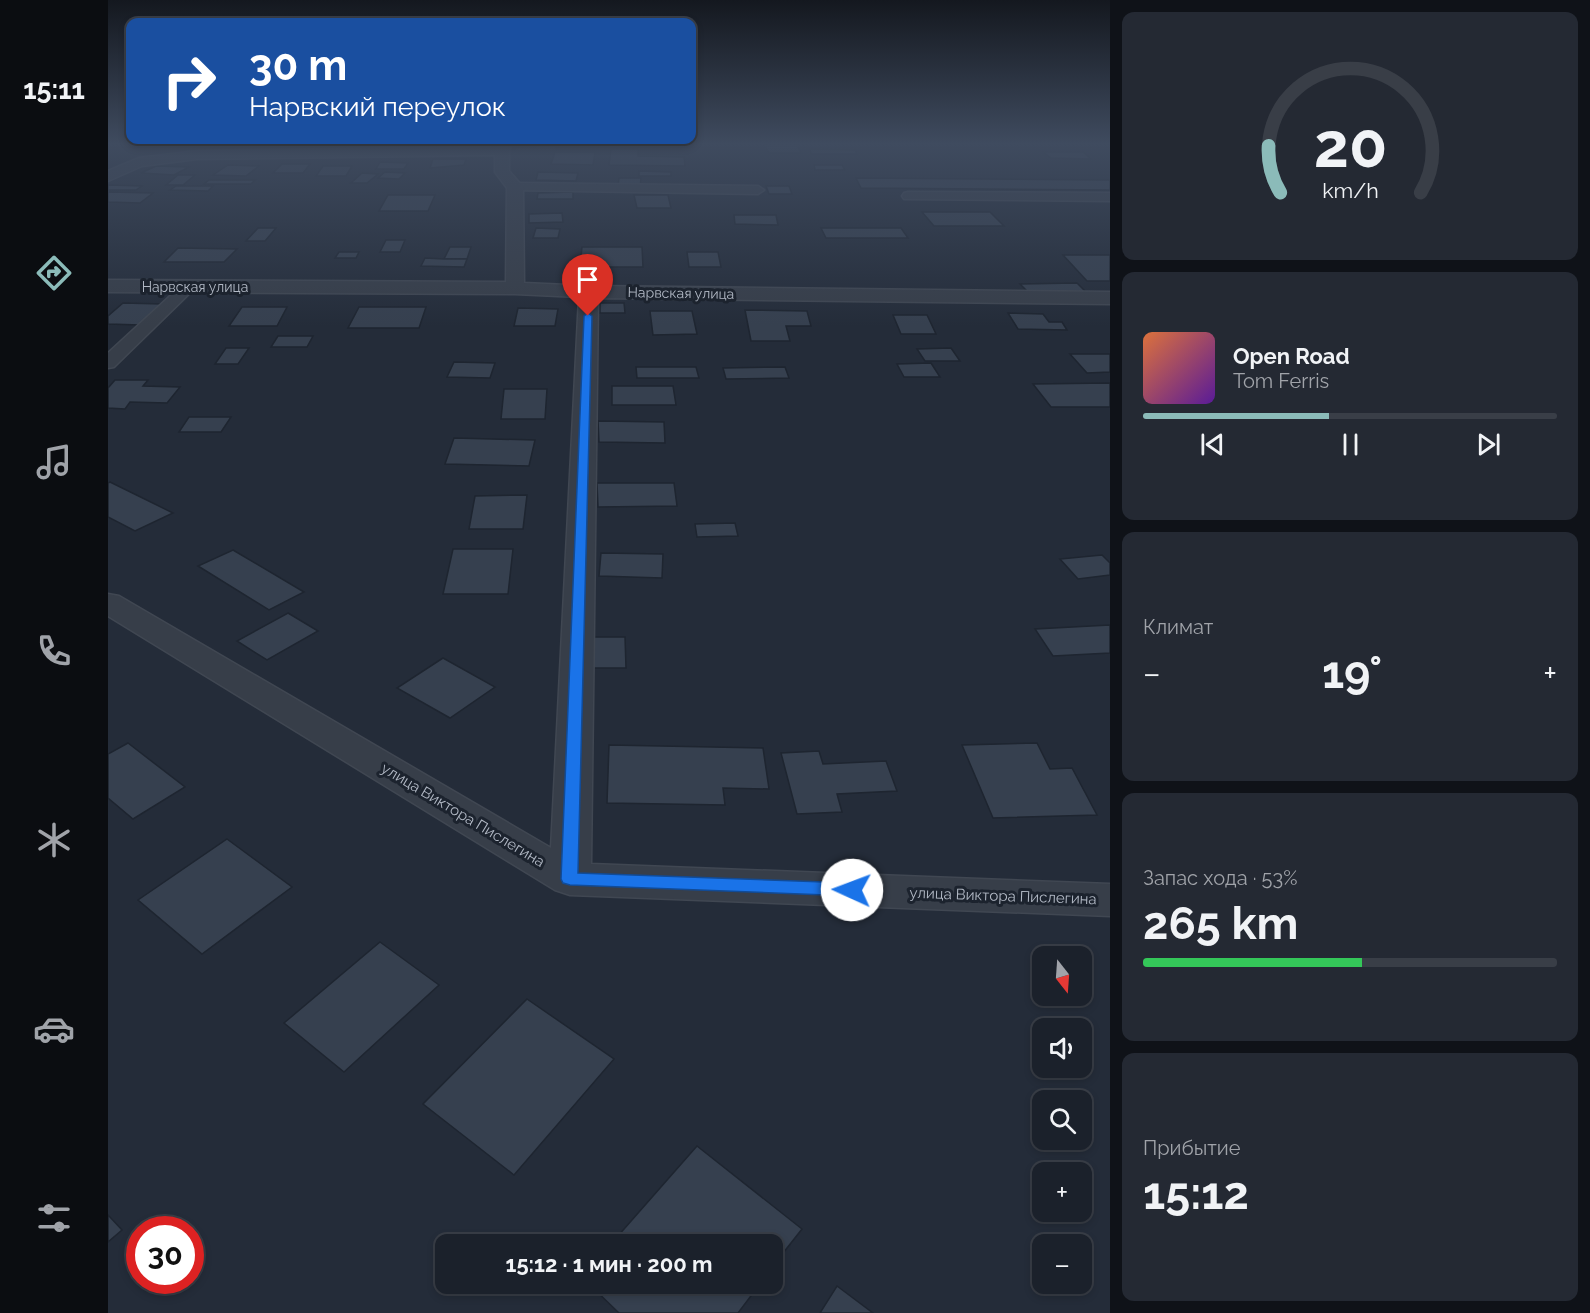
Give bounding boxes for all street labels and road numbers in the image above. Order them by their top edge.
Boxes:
street label: Нарвская улица [142,279,248,295]
street label: Нарвская улица [628,284,734,302]
street label: улица Виктора Пислегина [378,759,548,871]
street label: улица Виктора Пислегина [909,884,1097,908]

